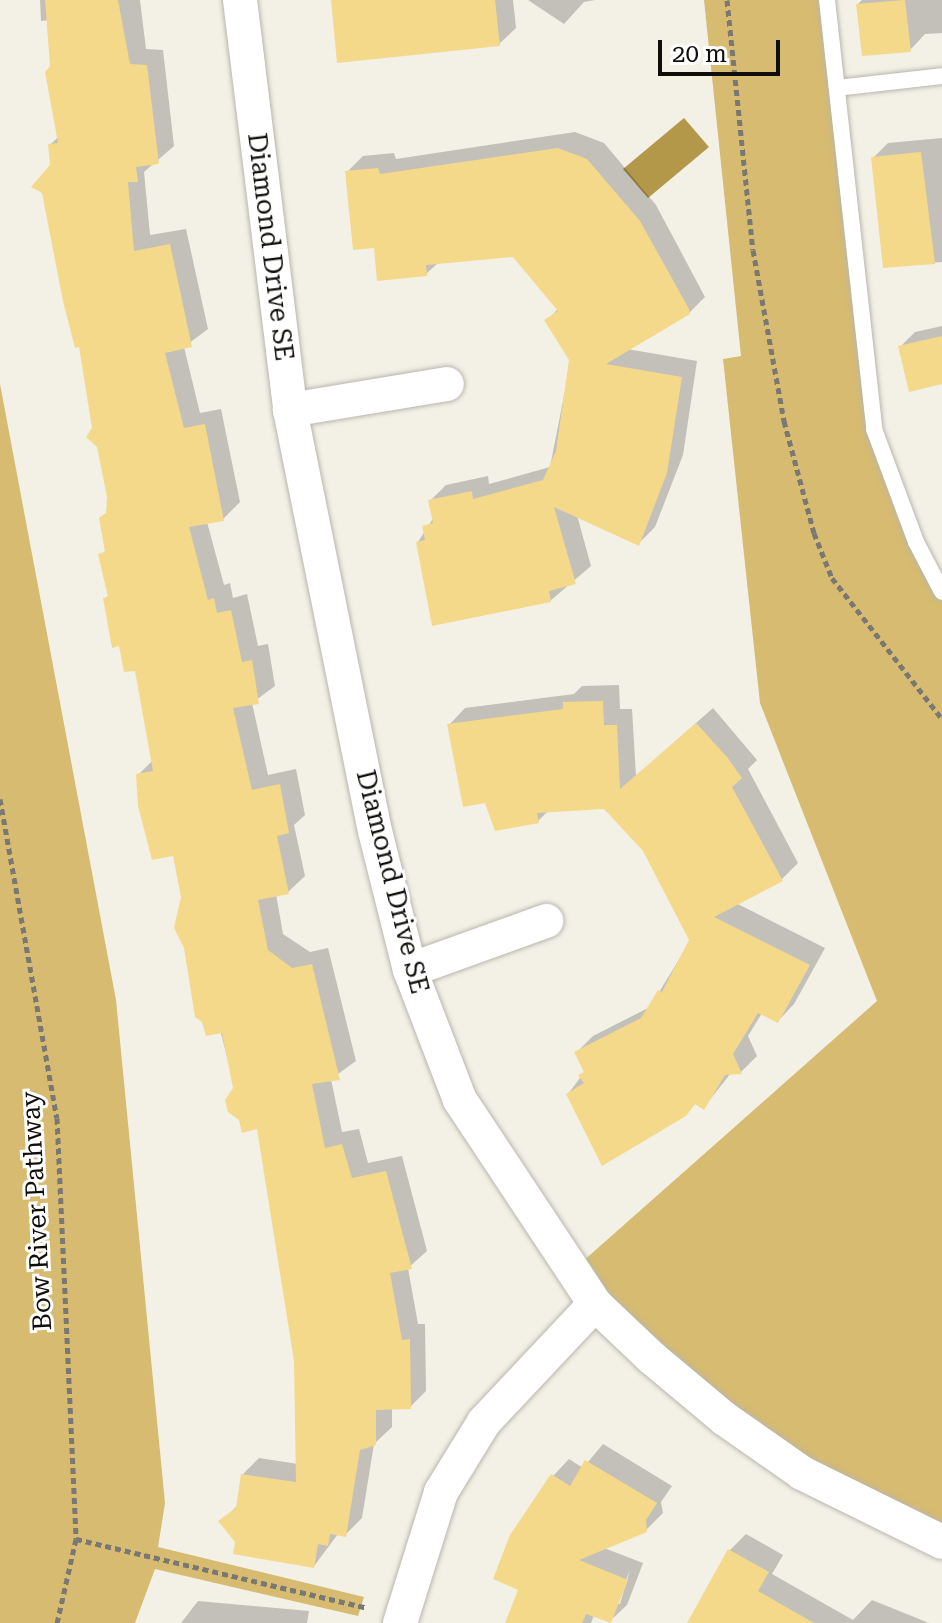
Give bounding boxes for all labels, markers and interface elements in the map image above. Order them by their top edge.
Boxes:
scale bar [662,24,784,74]
text: 20 m [672,40,727,68]
street label: Diamond Drive SE [241,131,299,363]
street label: Diamond Drive SE [349,767,435,997]
street label: Bow River Pathway [15,1091,59,1331]

